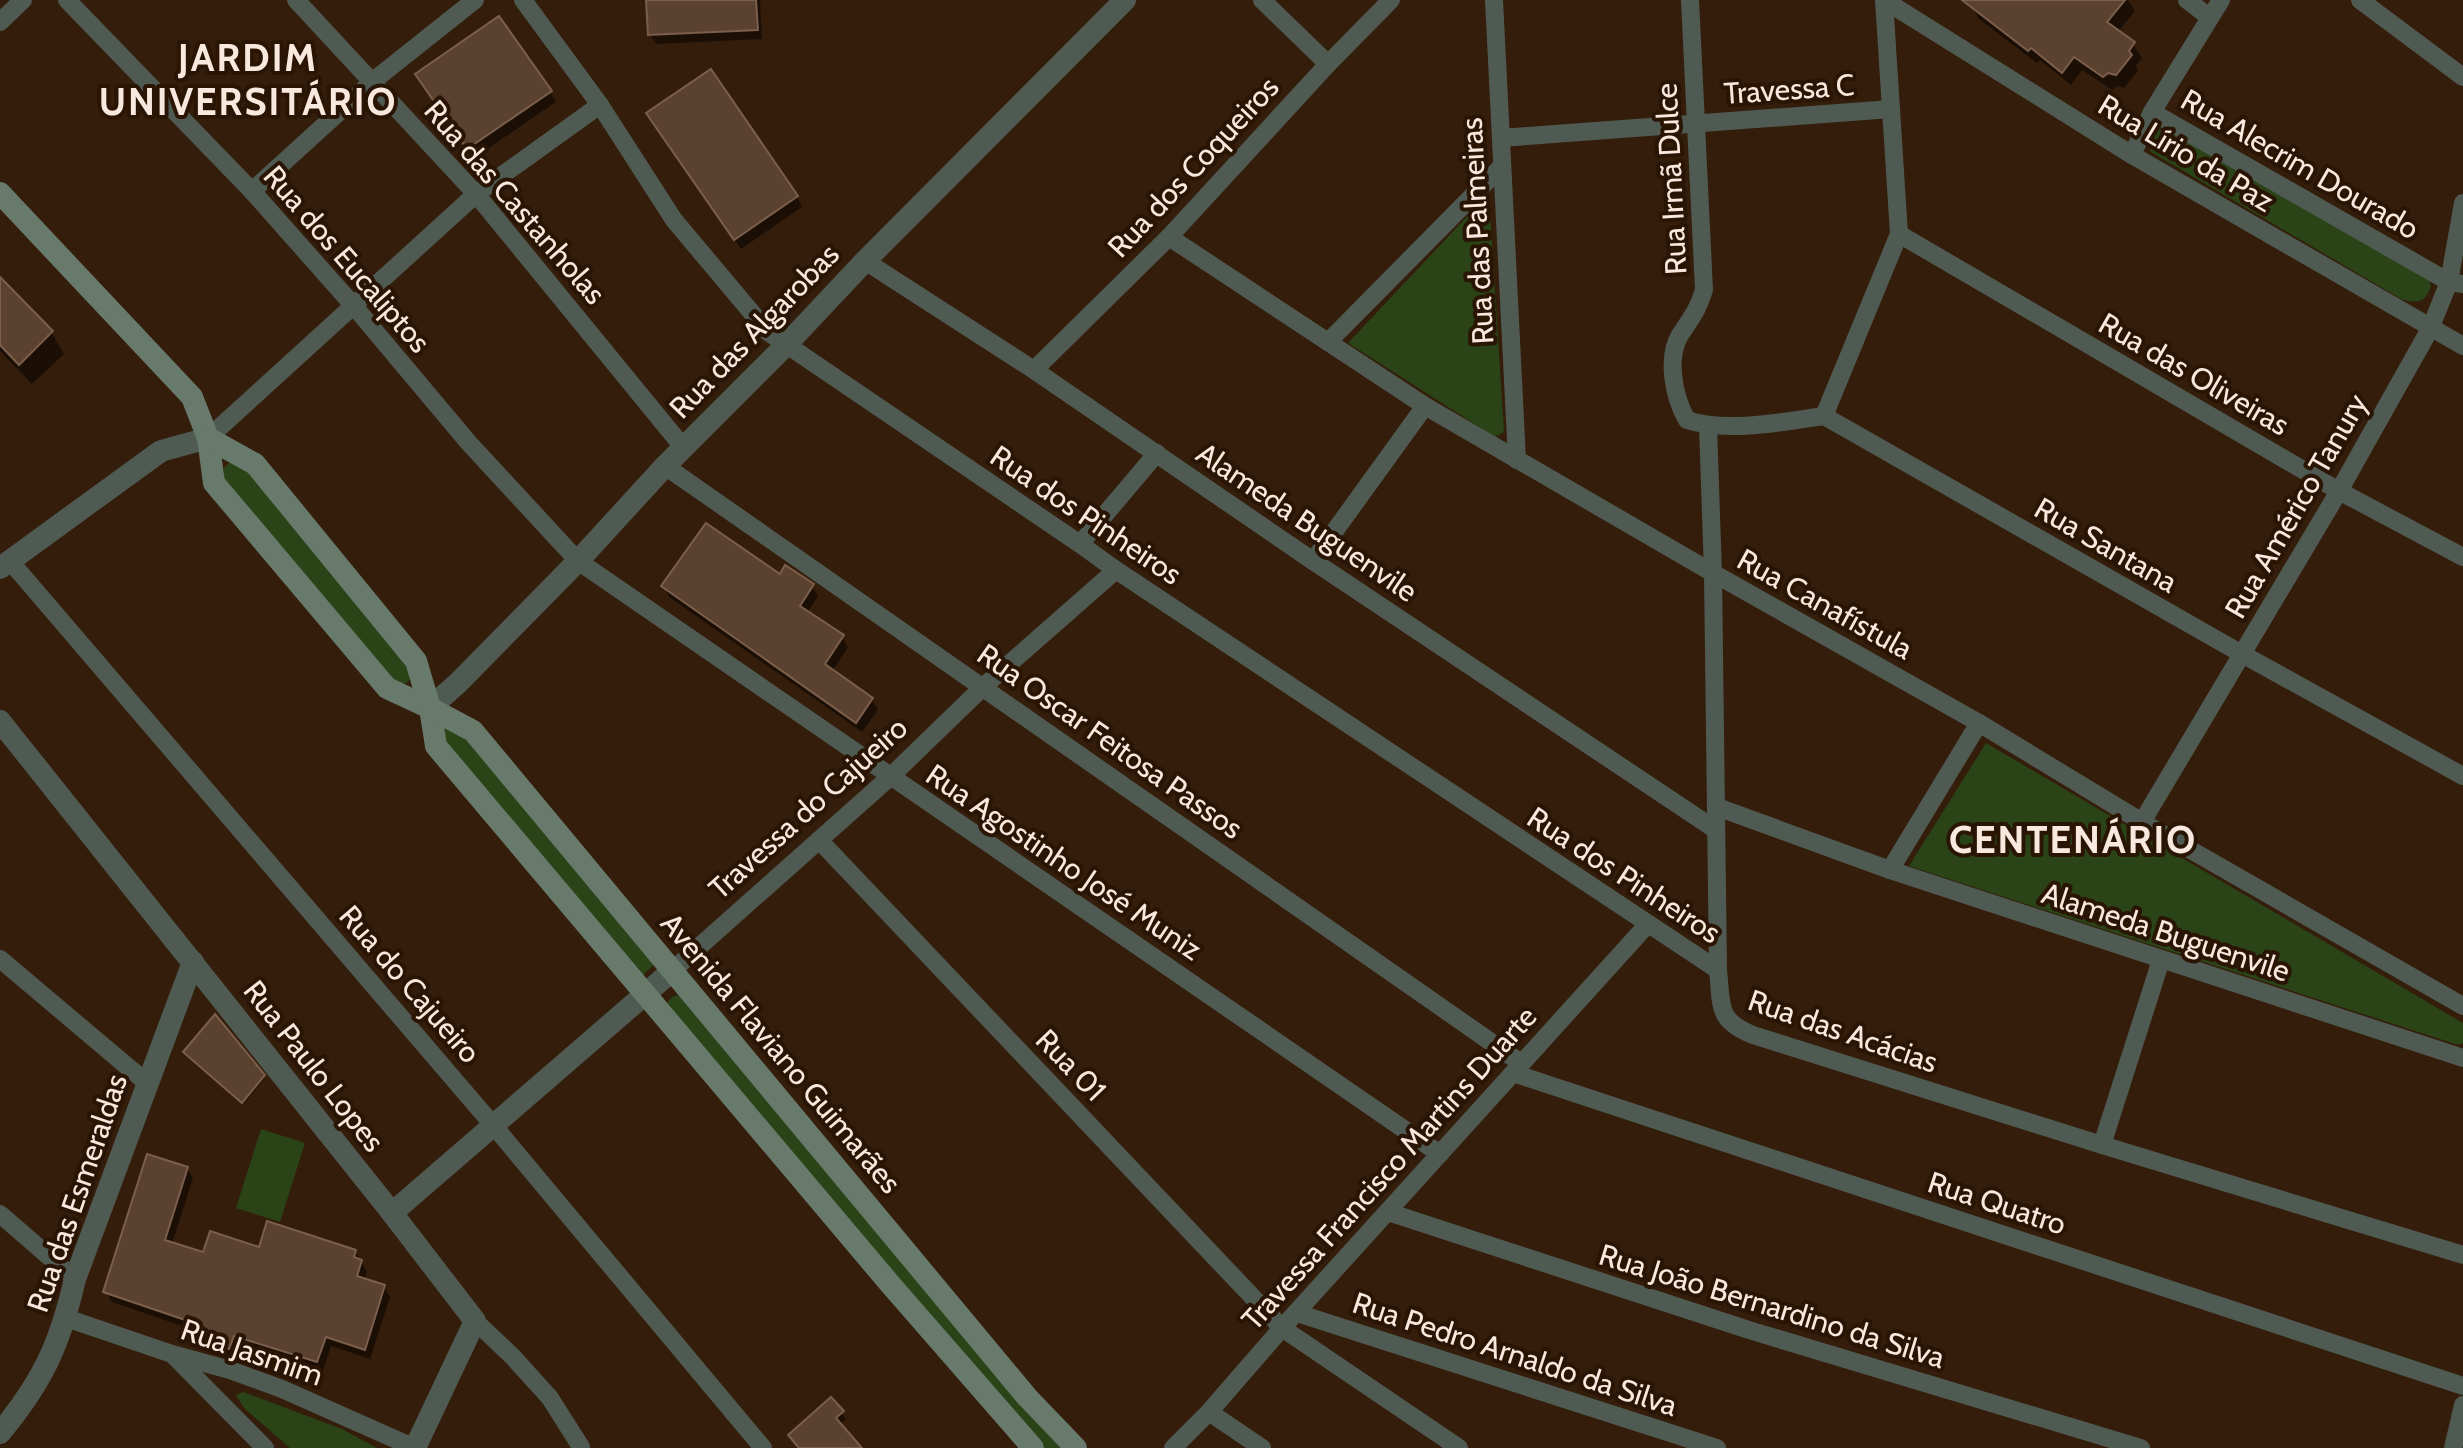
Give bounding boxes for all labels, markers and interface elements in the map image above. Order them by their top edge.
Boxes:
district label: JARDIM UNIVERSITÁRIO [99,34,397,125]
street label: Travessa C [1722,66,1856,112]
street label: Rua dos Coqueiros [1100,69,1286,265]
street label: Rua Alecrim Dourado [2175,81,2425,247]
street label: Rua Irmã Dulce [1648,82,1694,276]
street label: Rua Lírio da Paz [2092,86,2280,220]
street label: Rua das Castanholas [416,92,614,312]
street label: Rua das Palmeiras [1453,117,1501,345]
street label: Rua dos Eucaliptos [256,158,438,360]
street label: Rua das Algarobas [661,236,847,426]
street label: Rua das Oliveiras [2092,305,2296,443]
street label: Rua Américo Tanury [2217,387,2375,625]
street label: Alameda Buguenvile [1189,434,1425,610]
street label: Rua dos Pinheiros [983,437,1189,593]
street label: Rua Santana [2028,489,2185,601]
street label: Rua Canafístula [1731,541,1920,668]
street label: Rua Oscar Feitosa Passos [970,635,1250,847]
street label: Travessa do Cajueiro [701,709,915,907]
street label: Rua Agostinho José Muniz [919,756,1209,968]
street label: Rua dos Pinheiros [1520,799,1728,951]
district label: CENTENÁRIO [1949,816,2197,863]
street label: Alameda Buguenvile [2037,874,2295,990]
street label: Rua do Cajueiro [331,898,489,1070]
street label: Avenida Flaviano Guimarães [653,905,909,1201]
street label: Rua Paulo Lopes [236,973,392,1159]
street label: Rua das Acácias [1743,981,1943,1081]
street label: Travessa Francisco Martins Duarte [1234,998,1544,1338]
street label: Rua 01 [1028,1021,1114,1109]
street label: Rua das Esmeraldas [19,1069,135,1317]
street label: Rua Quatro [1923,1163,2071,1243]
street label: Rua João Bernardino da Silva [1595,1236,1950,1376]
street label: Rua Pedro Arnaldo da Silva [1348,1284,1682,1424]
street label: Rua Jasmim [176,1310,328,1394]

